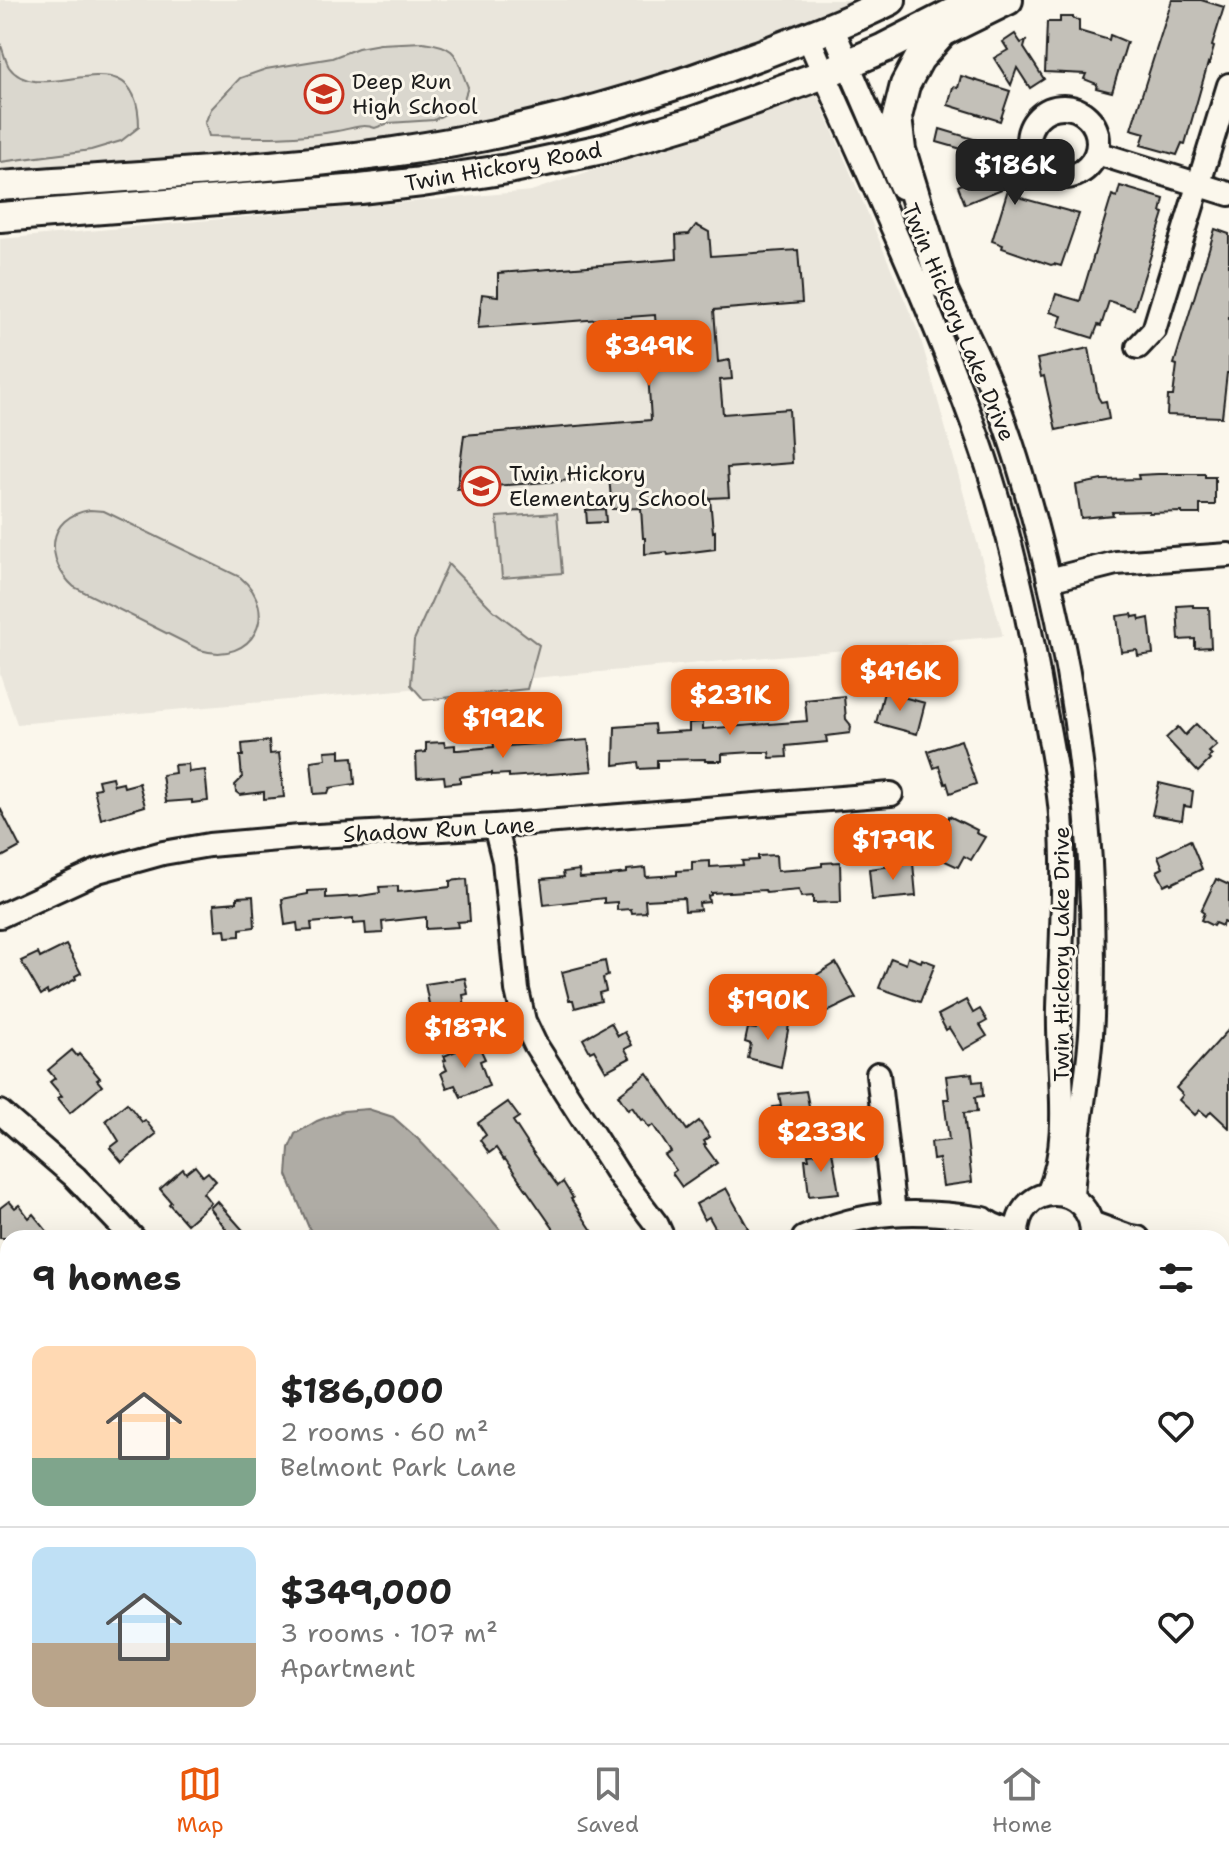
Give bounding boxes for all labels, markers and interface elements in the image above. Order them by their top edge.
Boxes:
place label: Deep Run High School [352,67,478,121]
school or university icon: Deep Run High School [303,73,345,115]
street label: Twin Hickory Road [402,135,604,198]
pin: $186K [959,139,1071,207]
text: $186K [974,147,1056,182]
street label: Twin Hickory Lake Drive [895,199,1022,445]
pin: $349K [593,320,705,388]
text: $349K [604,328,694,363]
place label: Twin Hickory Elementary School [509,459,707,513]
school or university icon: Twin Hickory Elementary School [460,465,502,507]
pin: $416K [844,645,956,713]
text: $416K [859,653,941,688]
pin: $231K [674,669,786,737]
text: $231K [689,677,771,712]
pin: $192K [447,692,559,760]
text: $192K [462,700,544,735]
street label: Shadow Run Lane [342,810,536,849]
pin: $179K [837,814,949,882]
text: $179K [852,822,934,857]
street label: Twin Hickory Lake Drive [1047,826,1076,1082]
pin: $190K [712,974,824,1042]
text: $190K [727,982,809,1017]
pin: $187K [409,1002,521,1070]
text: $187K [424,1010,506,1045]
pin: $233K [765,1106,877,1174]
text: $233K [777,1114,865,1149]
text: 9 homes [32,1255,181,1301]
icon: filters [1154,1256,1198,1300]
text: $186,000 [280,1368,444,1414]
icon: home [96,1378,192,1474]
icon: heart [1154,1404,1198,1448]
text: 2 rooms · 60 m² [280,1414,489,1449]
text: Belmont Park Lane [280,1449,517,1484]
text: $349,000 [280,1569,452,1615]
icon: home [96,1579,192,1675]
icon: heart [1154,1605,1198,1649]
text: 3 rooms · 107 m² [280,1615,498,1650]
text: Apartment [280,1650,416,1685]
tab: Map [176,1762,224,1839]
tab: Saved [577,1762,639,1839]
tab: Home [992,1762,1053,1839]

